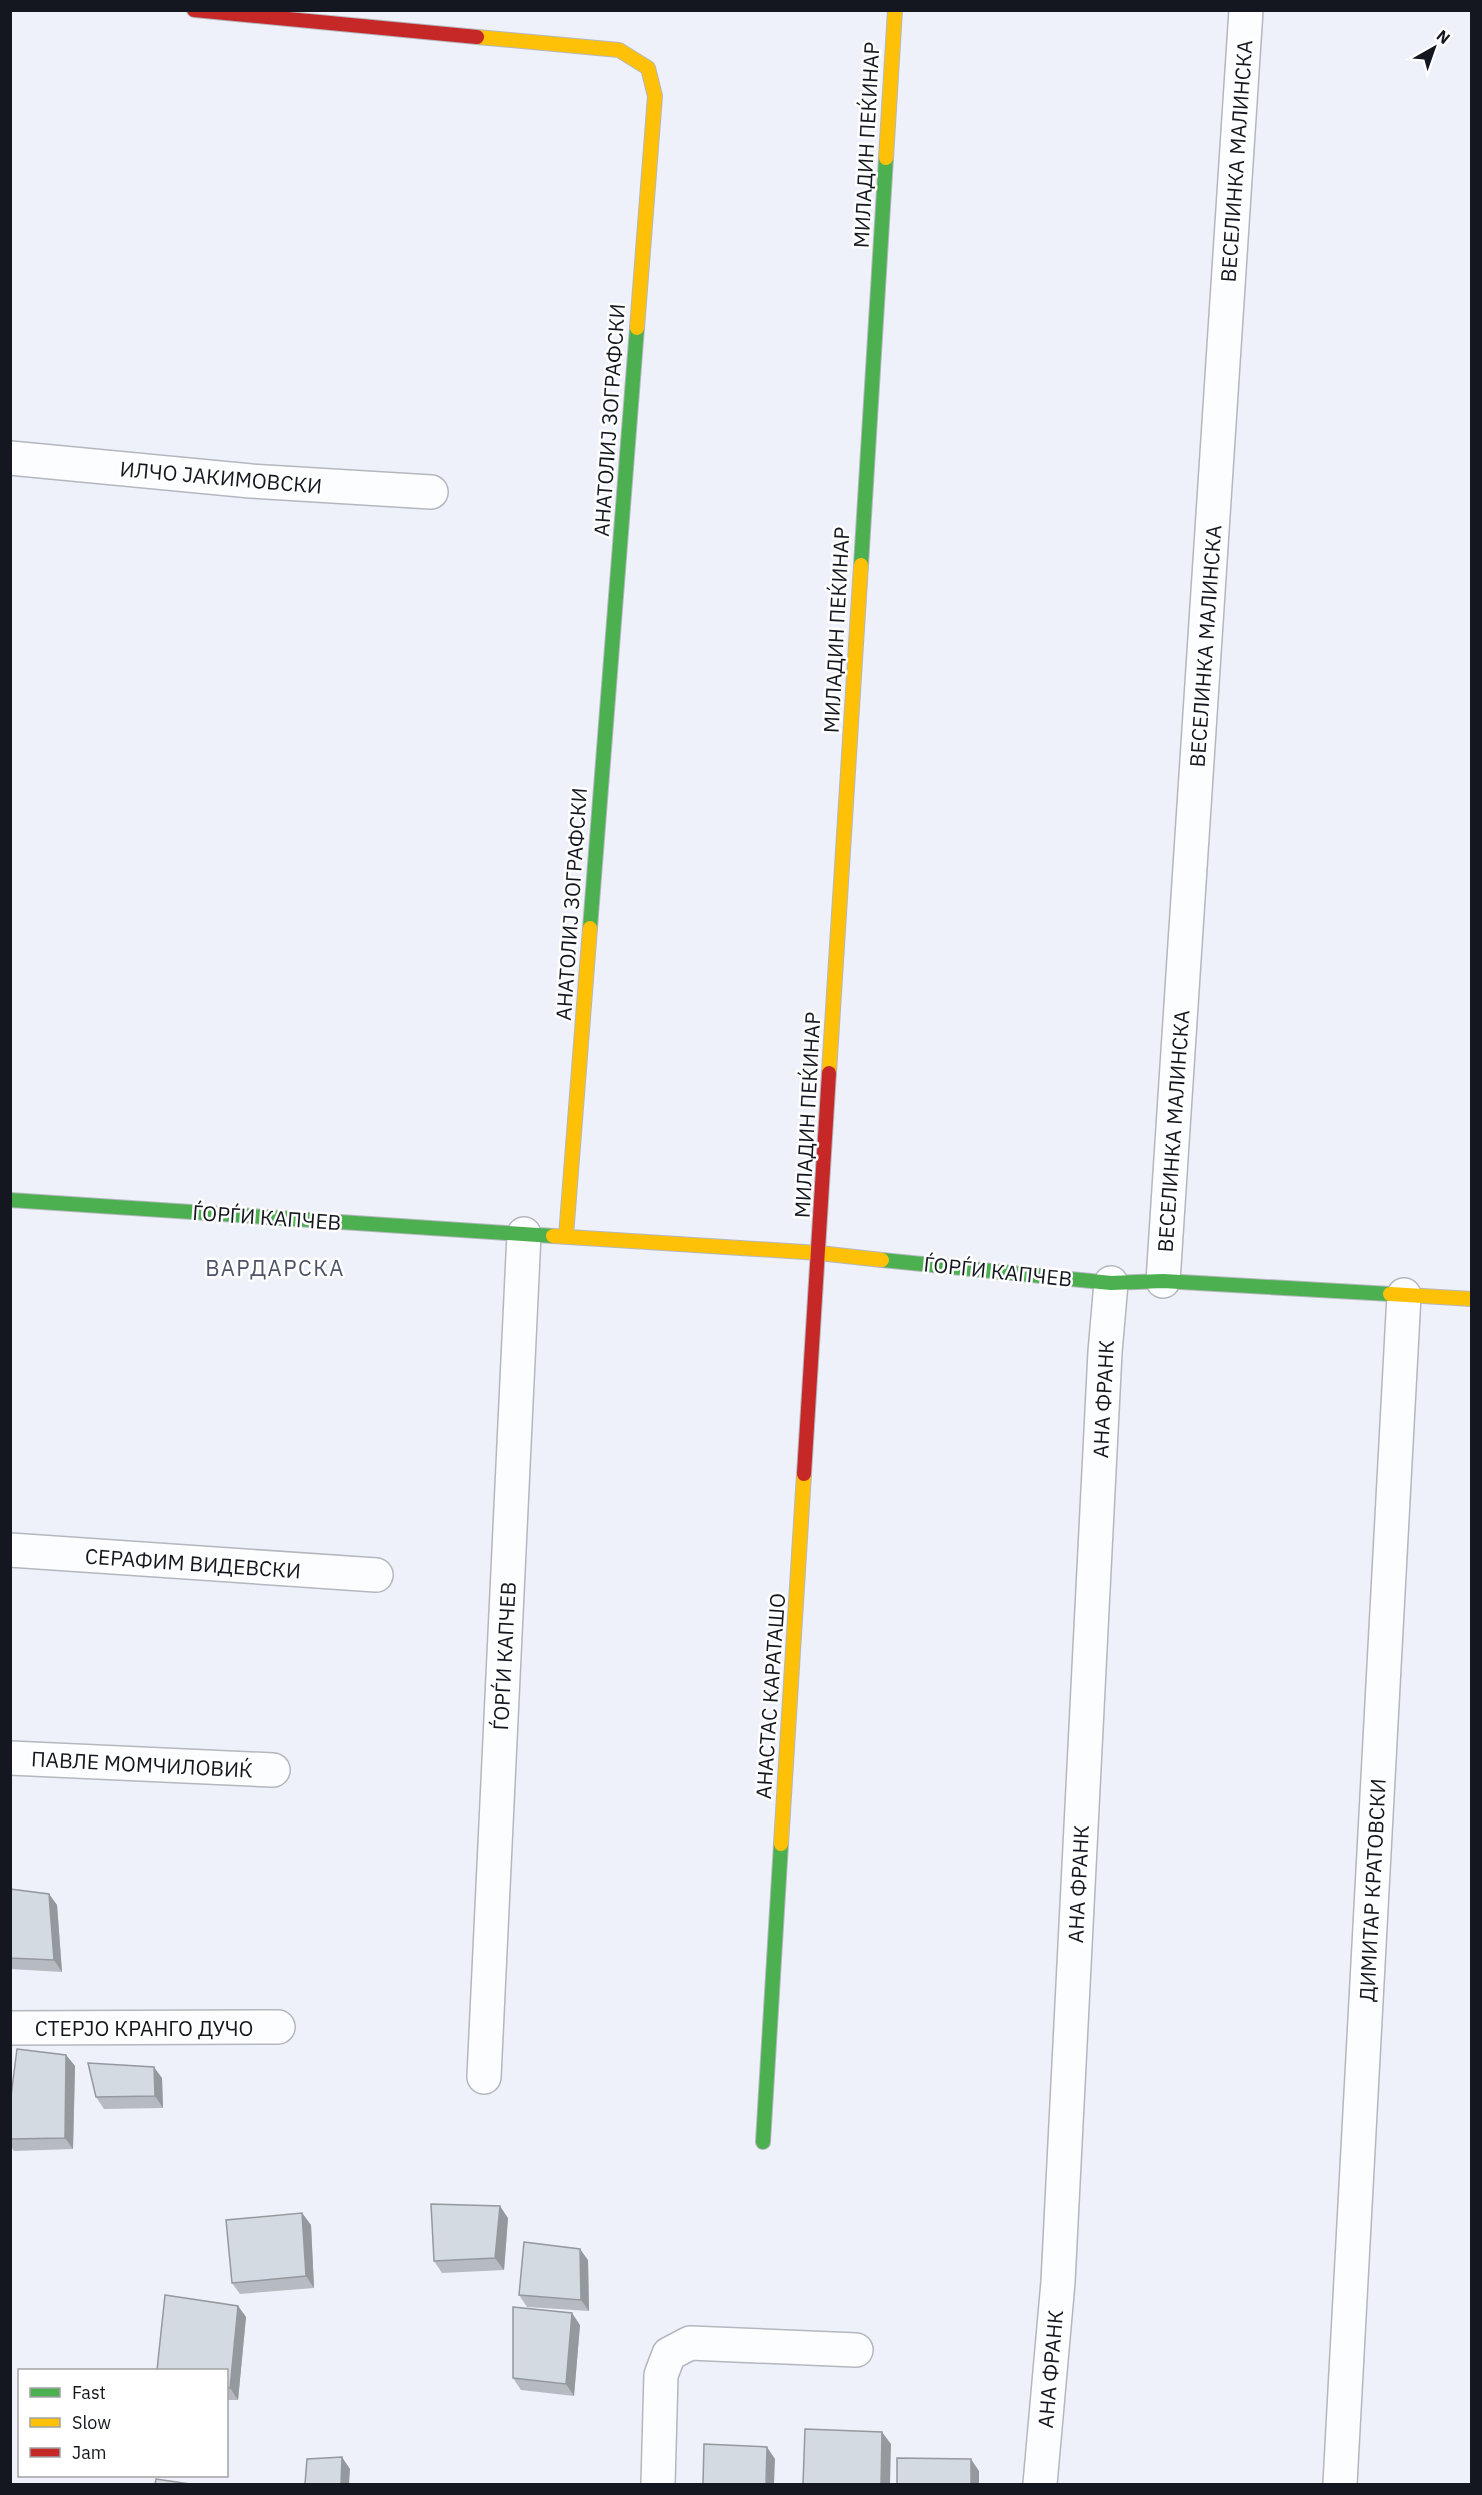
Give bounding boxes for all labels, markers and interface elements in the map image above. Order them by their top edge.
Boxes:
north arrow [1404,18,1464,78]
text: N [1433,25,1455,48]
street label: ВЕСЕЛИНКА МАЛИНСКА [1214,39,1258,283]
street label: МИЛАДИН ПЕЌИНАР [847,41,885,249]
street label: АНАТОЛИЈ ЗОГРАФСКИ [587,303,631,537]
street label: ИЛЧО ЈАКИМОВСКИ [119,454,323,500]
street label: ВЕСЕЛИНКА МАЛИНСКА [1183,524,1227,768]
street label: МИЛАДИН ПЕЌИНАР [817,526,855,734]
street label: АНАТОЛИЈ ЗОГРАФСКИ [549,787,593,1021]
street label: ВЕСЕЛИНКА МАЛИНСКА [1151,1009,1195,1253]
street label: МИЛАДИН ПЕЌИНАР [788,1011,826,1219]
street label: ЃОРЃИ КАПЧЕВ [192,1198,342,1236]
street label: ЃОРЃИ КАПЧЕВ [922,1249,1074,1293]
district label: ВАРДАРСКА [205,1253,345,1282]
street label: АНА ФРАНК [1086,1339,1120,1459]
street label: СЕРАФИМ ВИДЕВСКИ [84,1541,302,1585]
street label: ЃОРЃИ КАПЧЕВ [486,1581,522,1731]
street label: АНАСТАС КАРАТАШО [749,1592,791,1800]
street label: ПАВЛЕ МОМЧИЛОВИЌ [30,1744,254,1784]
street label: ДИМИТАР КРАТОВСКИ [1352,1778,1392,2002]
street label: АНА ФРАНК [1061,1824,1095,1944]
street label: СТЕРЈО КРАНГО ДУЧО [35,2014,253,2042]
street label: АНА ФРАНК [1031,2309,1069,2429]
legend [18,2369,228,2477]
text: Fast [72,2381,106,2404]
text: Slow [72,2411,111,2434]
text: Jam [72,2441,107,2464]

